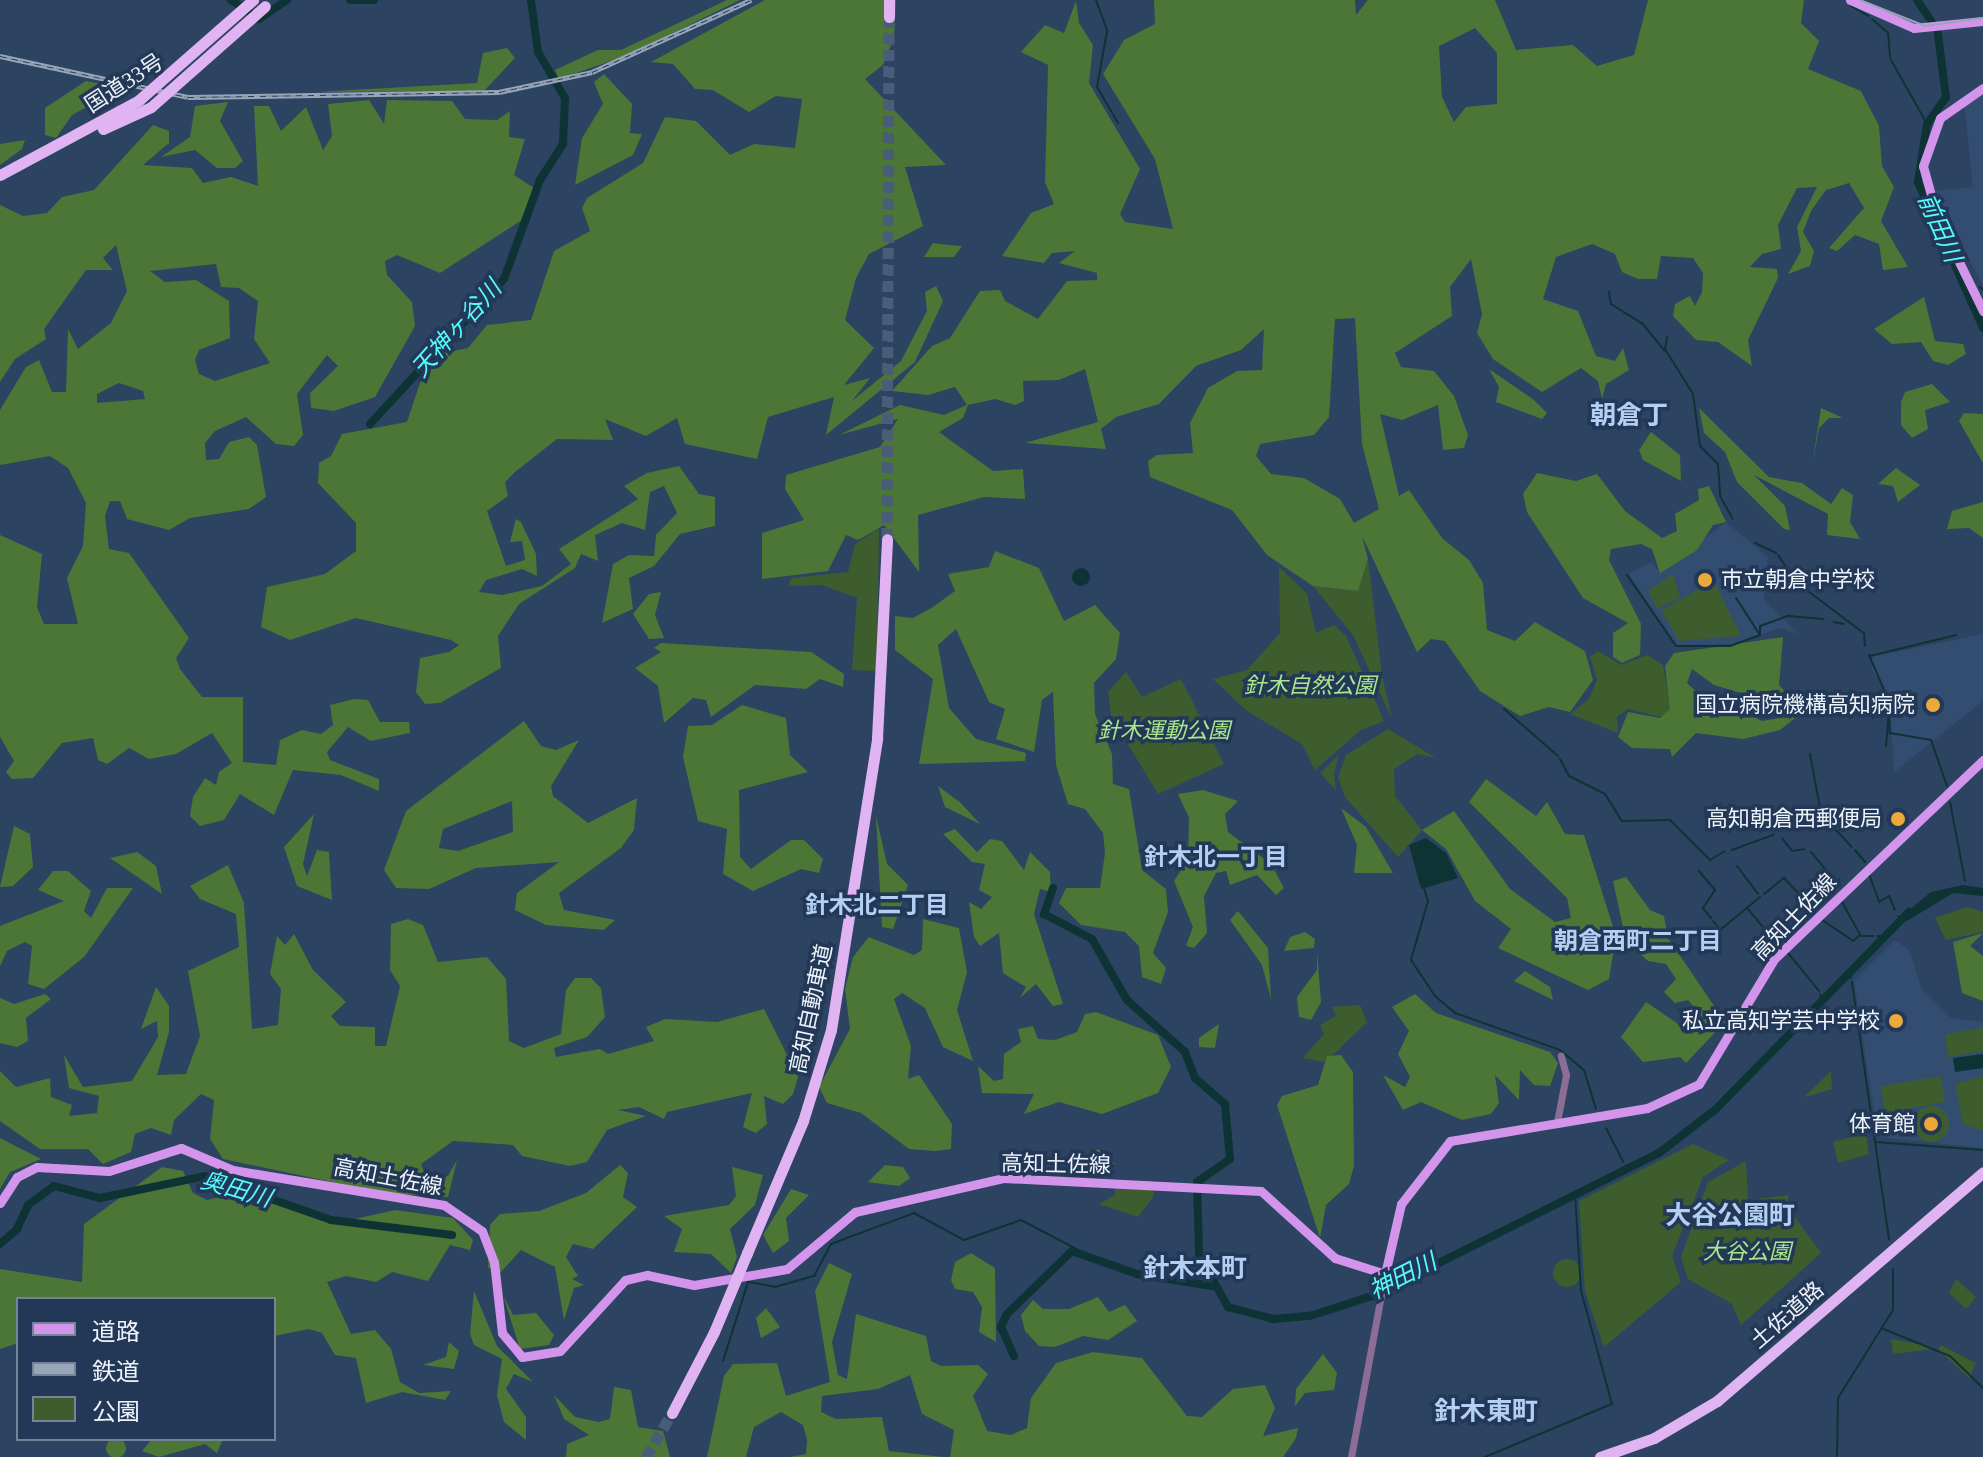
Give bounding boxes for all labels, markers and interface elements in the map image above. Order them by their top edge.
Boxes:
street label: 国道33号 [80,48,168,118]
water label: 前田川 [1911,189,1967,267]
water label: 天神ヶ谷川 [406,275,508,383]
district label: 朝倉丁 [1590,400,1668,432]
place label: 市立朝倉中学校 [1721,567,1875,593]
marker: 市立朝倉中学校 [1696,571,1714,589]
park label: 針木自然公園 [1244,673,1376,699]
place label: 国立病院機構高知病院 [1695,692,1915,718]
marker: 国立病院機構高知病院 [1922,694,1944,716]
park label: 針木運動公園 [1098,718,1230,744]
place label: 高知朝倉西郵便局 [1706,806,1882,832]
marker: 高知朝倉西郵便局 [1889,810,1907,828]
district label: 針木北一丁目 [1144,844,1288,872]
street label: 高知土佐線 [1746,868,1842,966]
district label: 針木北二丁目 [805,892,949,920]
district label: 朝倉西町二丁目 [1554,928,1722,956]
street label: 高知自動車道 [784,942,838,1076]
place label: 私立高知学芸中学校 [1682,1008,1880,1034]
marker: 私立高知学芸中学校 [1887,1012,1905,1030]
place label: 体育館 [1849,1111,1915,1137]
marker: 体育館 [1922,1115,1940,1133]
street label: 高知土佐線 [1001,1150,1111,1178]
street label: 高知土佐線 [331,1154,445,1200]
water label: 奥田川 [197,1166,275,1214]
district label: 大谷公園町 [1665,1200,1795,1232]
park label: 大谷公園 [1703,1239,1791,1265]
water label: 神田川 [1364,1248,1442,1306]
district label: 針木本町 [1143,1253,1247,1285]
street label: 土佐道路 [1745,1276,1829,1354]
legend [16,1297,276,1441]
text: 道路 [92,1319,140,1345]
text: 鉄道 [92,1359,140,1385]
district label: 針木東町 [1434,1396,1538,1428]
text: 公園 [92,1399,140,1425]

